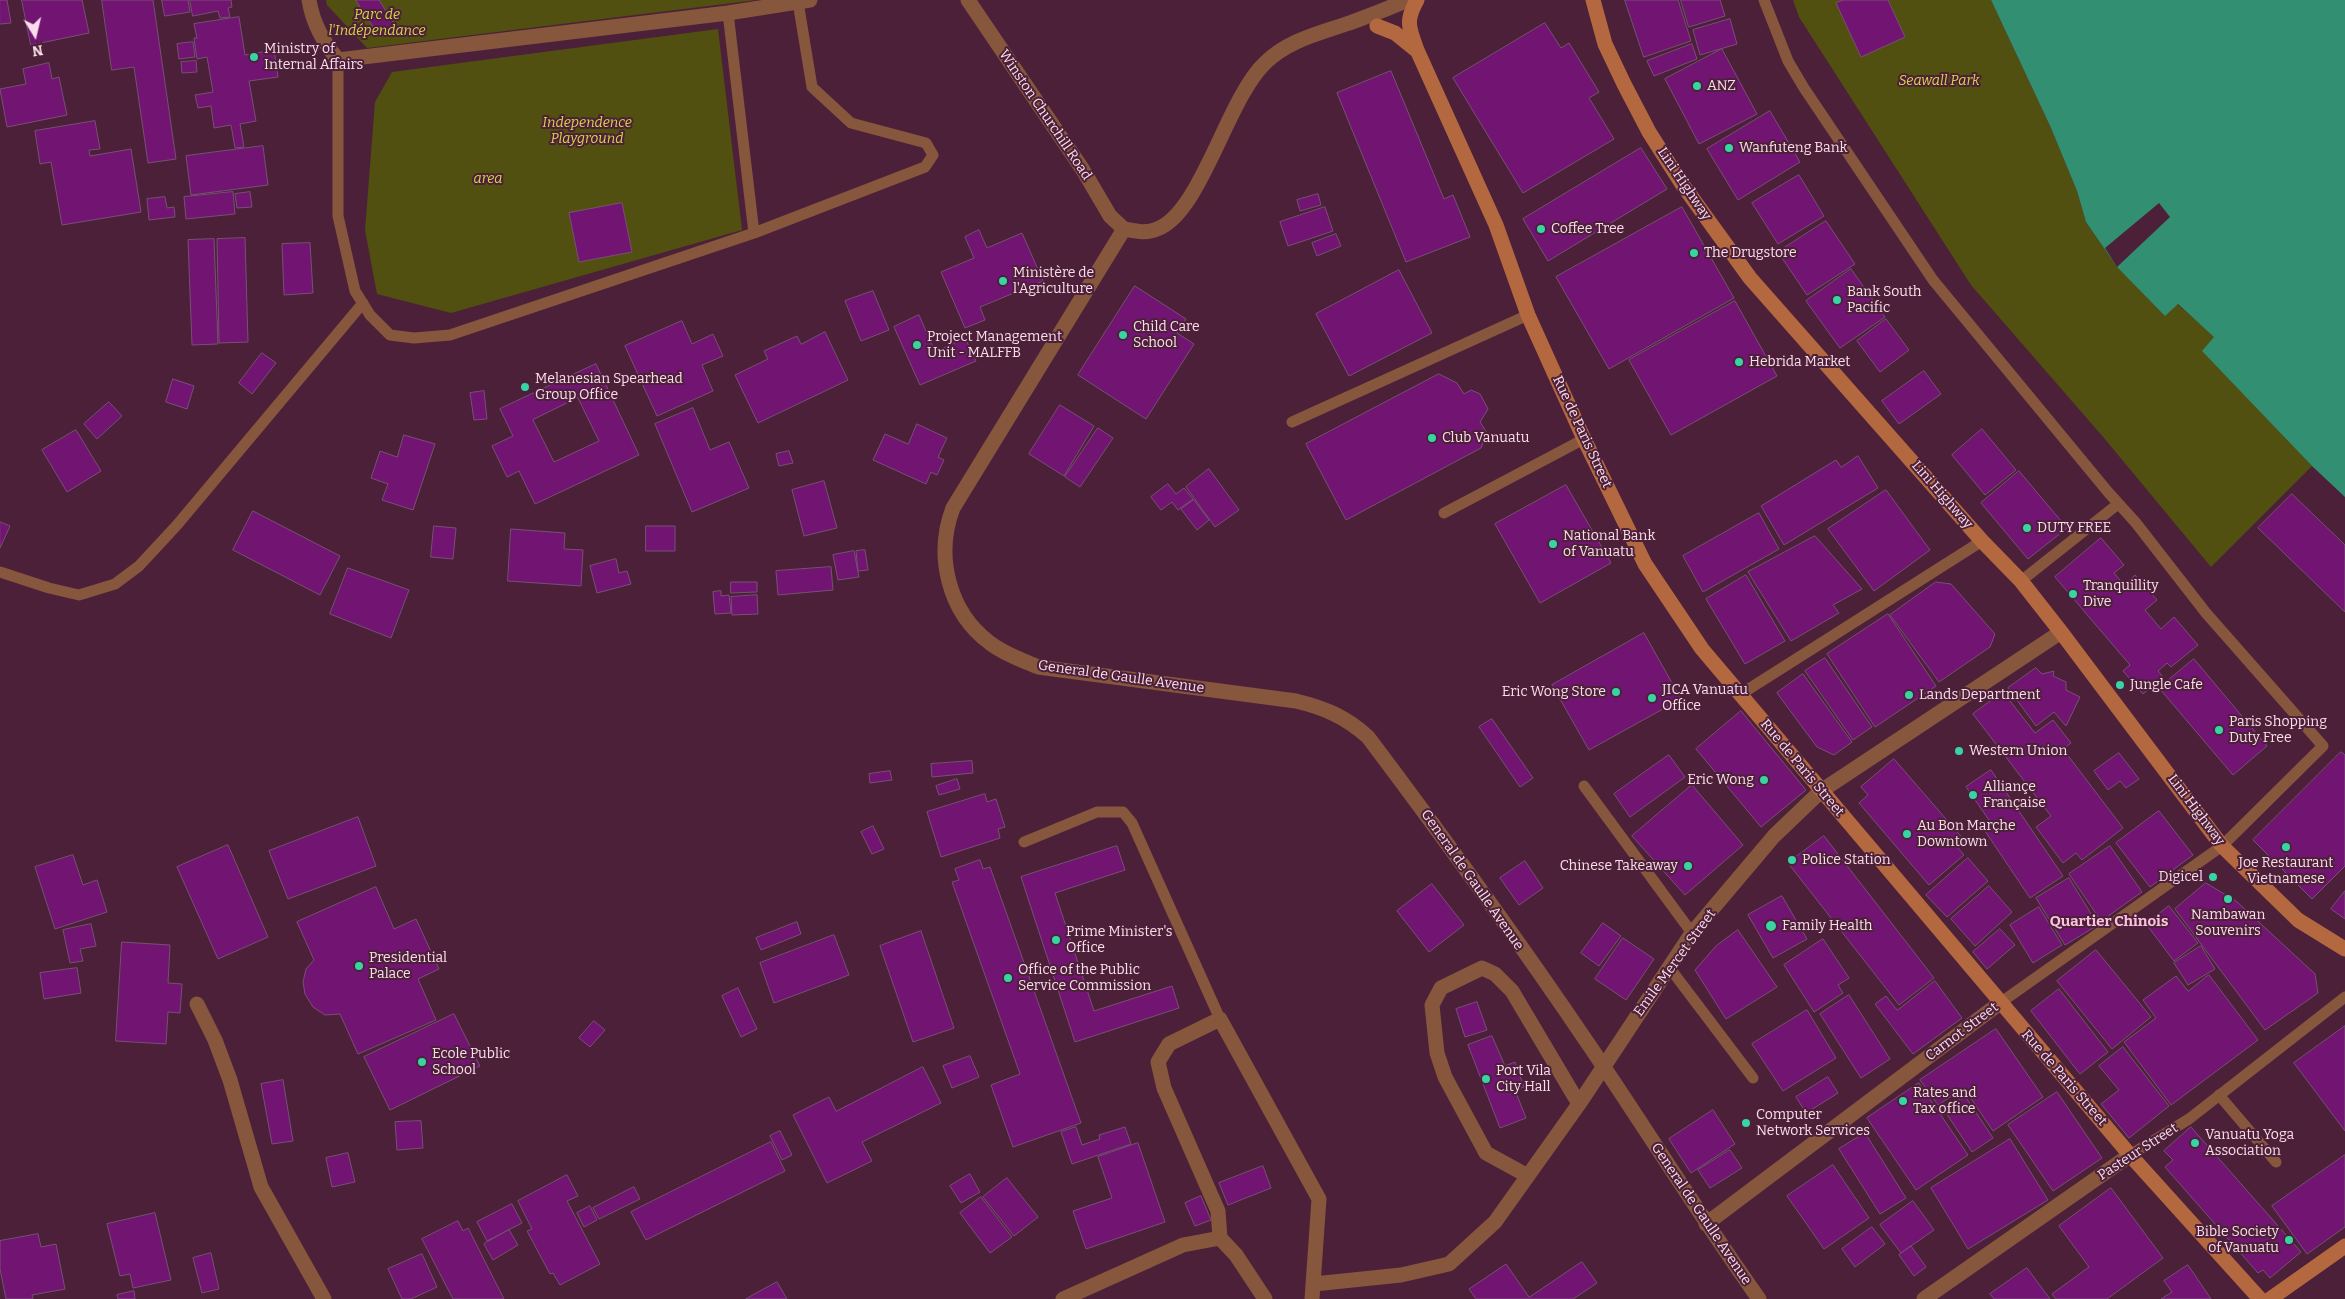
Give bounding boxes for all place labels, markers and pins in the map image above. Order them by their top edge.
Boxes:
place label: Ministry of Internal Affairs [264,41,363,74]
marker: Ministry of Internal Affairs [248,51,260,63]
place label: ANZ [1707,78,1736,94]
marker: ANZ [1691,80,1703,92]
place label: Wanfuteng Bank [1739,140,1847,156]
marker: Wanfuteng Bank [1723,142,1735,154]
place label: Coffee Tree [1551,221,1624,237]
marker: Coffee Tree [1535,223,1547,235]
place label: The Drugstore [1704,245,1797,261]
marker: The Drugstore [1688,247,1700,259]
place label: Ministère de l'Agriculture [1013,265,1094,298]
marker: Ministère de l'Agriculture [997,275,1009,287]
place label: Bank South Pacific [1847,284,1922,316]
marker: Bank South Pacific [1831,294,1843,306]
place label: Child Care School [1133,319,1200,352]
place label: Project Management Unit - MALFFB [927,329,1062,362]
marker: Child Care School [1117,329,1129,341]
marker: Project Management Unit - MALFFB [911,339,923,351]
place label: Hebrida Market [1749,354,1850,370]
marker: Hebrida Market [1733,356,1745,368]
place label: Melanesian Spearhead Group Office [535,371,683,404]
marker: Melanesian Spearhead Group Office [519,381,531,393]
place label: Club Vanuatu [1442,430,1529,446]
marker: Club Vanuatu [1426,432,1438,444]
place label: DUTY FREE [2037,520,2111,536]
marker: DUTY FREE [2021,522,2033,534]
place label: National Bank of Vanuatu [1563,528,1655,560]
marker: National Bank of Vanuatu [1547,538,1559,550]
place label: Tranquillity Dive [2083,578,2159,610]
marker: Tranquillity Dive [2067,588,2079,600]
place label: Jungle Cafe [2130,677,2203,693]
marker: Jungle Cafe [2114,679,2126,691]
place label: JICA Vanuatu Office [1662,682,1748,714]
place label: Eric Wong Store [1502,684,1606,700]
marker: Eric Wong Store [1610,686,1622,698]
place label: Lands Department [1919,687,2041,703]
marker: Lands Department [1903,689,1915,701]
marker: JICA Vanuatu Office [1646,692,1658,704]
place label: Paris Shopping Duty Free [2229,714,2327,746]
marker: Paris Shopping Duty Free [2213,724,2225,736]
place label: Western Union [1969,743,2067,759]
marker: Western Union [1953,745,1965,757]
place label: Eric Wong [1687,772,1754,788]
marker: Eric Wong [1758,774,1770,786]
place label: Alliançe Française [1983,779,2046,812]
marker: Alliançe Française [1967,789,1979,801]
place label: Au Bon Marçhe Downtown [1917,818,2016,850]
marker: Au Bon Marçhe Downtown [1901,828,1913,840]
marker: Joe Restaurant Vietnamese [2280,841,2292,853]
place label: Police Station [1802,852,1891,868]
marker: Police Station [1786,854,1798,866]
place label: Joe Restaurant Vietnamese [2239,855,2333,888]
place label: Chinese Takeaway [1560,858,1678,874]
marker: Chinese Takeaway [1682,860,1694,872]
place label: Digicel [2159,869,2203,885]
marker: Digicel [2207,871,2219,883]
marker: Nambawan Souvenirs [2222,893,2234,905]
place label: Nambawan Souvenirs [2191,907,2265,940]
place label: Family Health [1782,918,1873,934]
marker: Family Health [1764,919,1778,933]
place label: Prime Minister's Office [1066,924,1173,956]
marker: Prime Minister's Office [1050,934,1062,946]
place label: Presidential Palace [369,950,447,982]
marker: Presidential Palace [353,960,365,972]
place label: Office of the Public Service Commission [1018,962,1151,994]
marker: Office of the Public Service Commission [1002,972,1014,984]
place label: Ecole Public School [432,1046,510,1078]
marker: Ecole Public School [416,1056,428,1068]
place label: Port Vila City Hall [1496,1063,1551,1096]
marker: Port Vila City Hall [1480,1073,1492,1085]
place label: Rates and Tax office [1913,1085,1976,1118]
marker: Rates and Tax office [1897,1095,1909,1107]
place label: Computer Network Services [1756,1107,1870,1140]
marker: Computer Network Services [1740,1117,1752,1129]
place label: Vanuatu Yoga Association [2205,1127,2294,1160]
marker: Vanuatu Yoga Association [2189,1137,2201,1149]
place label: Bible Society of Vanuatu [2196,1224,2279,1256]
marker: Bible Society of Vanuatu [2283,1234,2295,1246]

